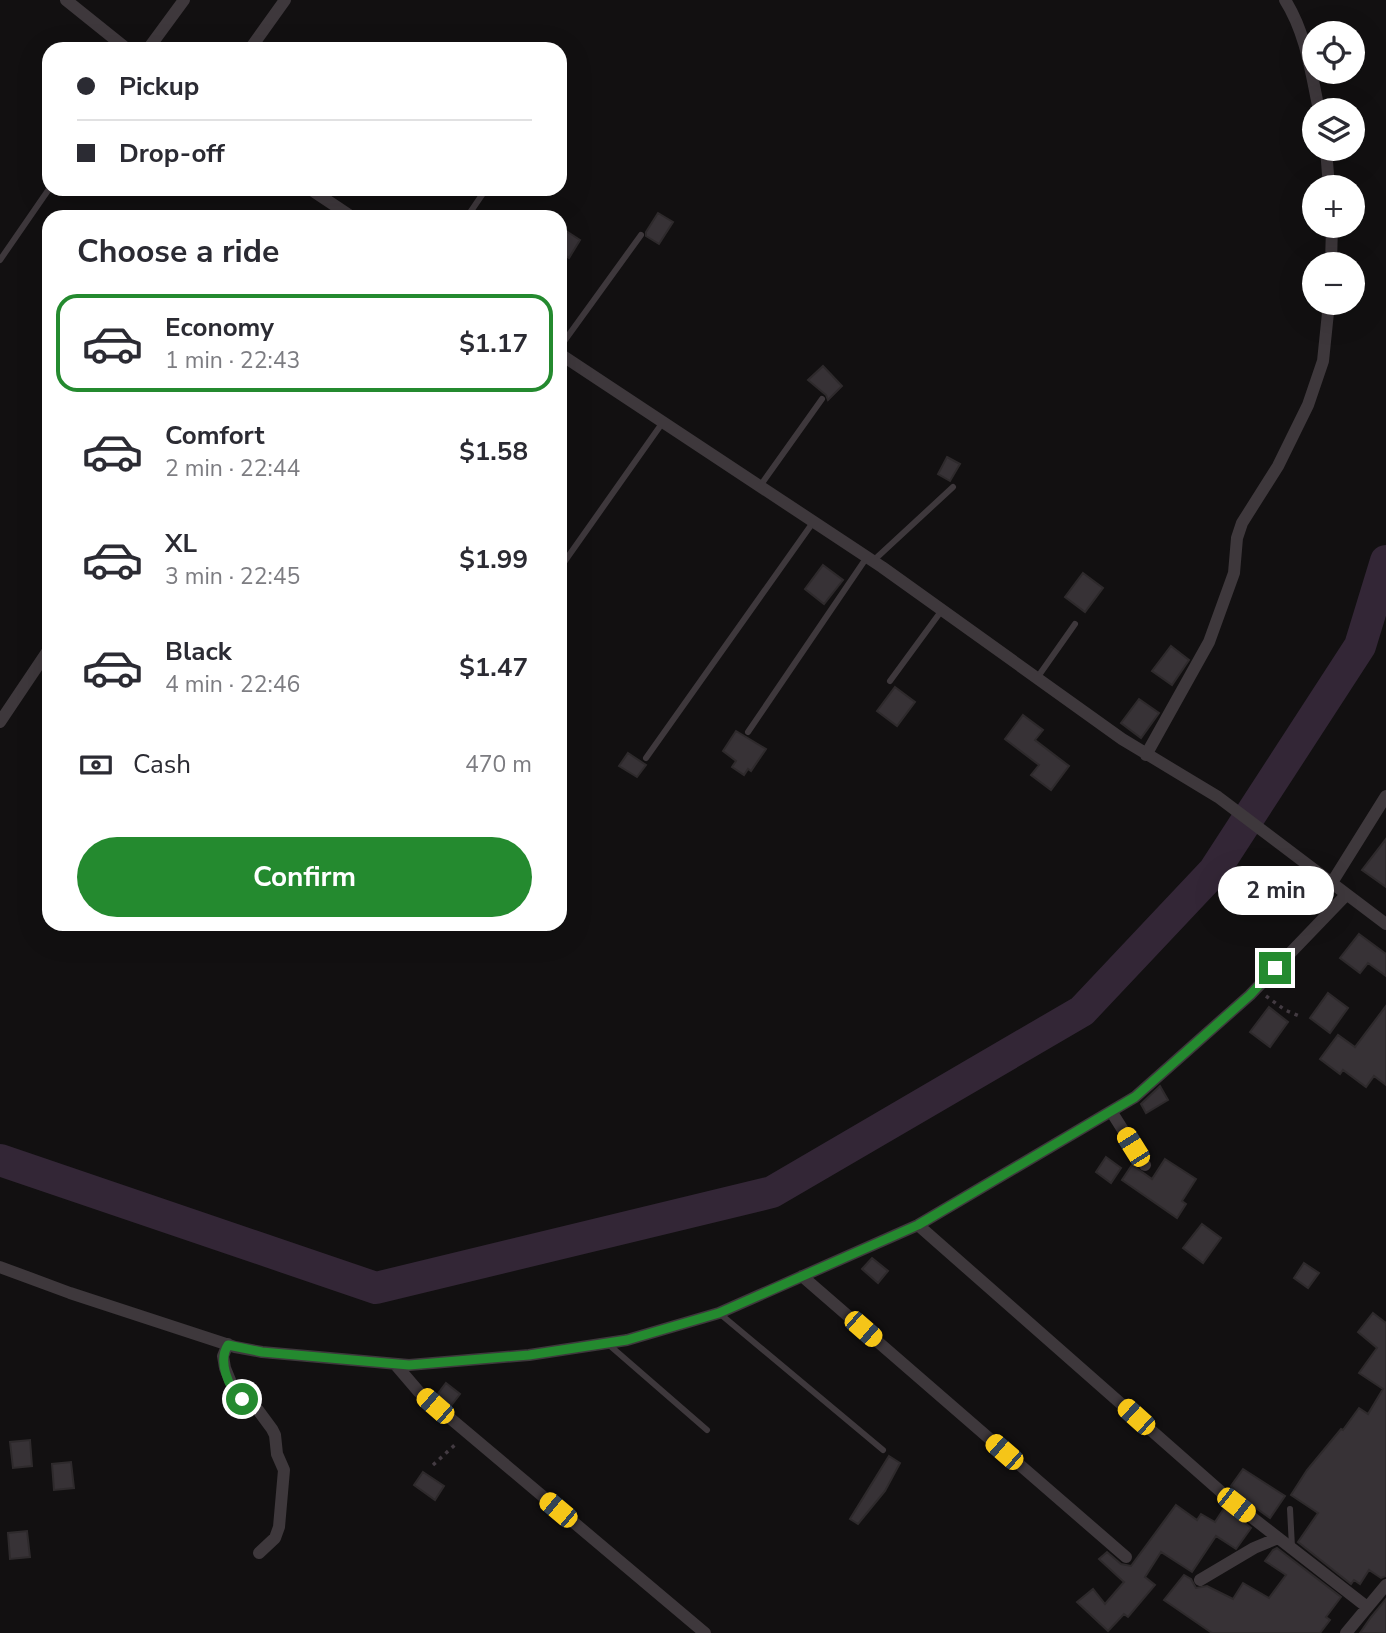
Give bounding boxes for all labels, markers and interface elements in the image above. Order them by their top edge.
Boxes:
map controls [1302,21,1365,315]
button: locate [1302,21,1365,84]
text: Pickup [119,69,199,104]
button: layers [1302,98,1365,161]
text: Drop-off [119,136,225,171]
button: + [1302,175,1365,238]
text: Choose a ride [77,230,279,273]
button: − [1302,252,1365,315]
text: Economy [165,310,274,345]
icon: car [81,312,144,375]
text: $1.17 [459,326,528,361]
text: 1 min · 22:43 [165,345,300,376]
text: Comfort [165,418,265,453]
icon: car [81,420,144,483]
text: $1.58 [459,434,528,469]
text: 2 min · 22:44 [165,453,300,484]
text: XL [165,526,197,561]
icon: car [81,528,144,591]
text: $1.99 [459,542,528,577]
text: 3 min · 22:45 [165,561,300,592]
text: Black [165,634,232,669]
icon: car [81,636,144,699]
text: $1.47 [459,650,528,685]
text: 4 min · 22:46 [165,669,300,700]
icon: cash [77,746,115,784]
text: Cash [133,747,191,782]
text: 470 m [465,749,532,780]
button: Confirm [77,837,532,917]
callout: 2 min [1217,866,1333,916]
text: 2 min [1246,875,1306,906]
route end [1259,952,1291,984]
car [1113,1124,1154,1170]
car [841,1307,886,1351]
route start [226,1383,258,1415]
car [413,1384,458,1428]
car [1114,1395,1159,1439]
car [982,1430,1027,1474]
car [1213,1484,1260,1526]
car [536,1488,581,1532]

